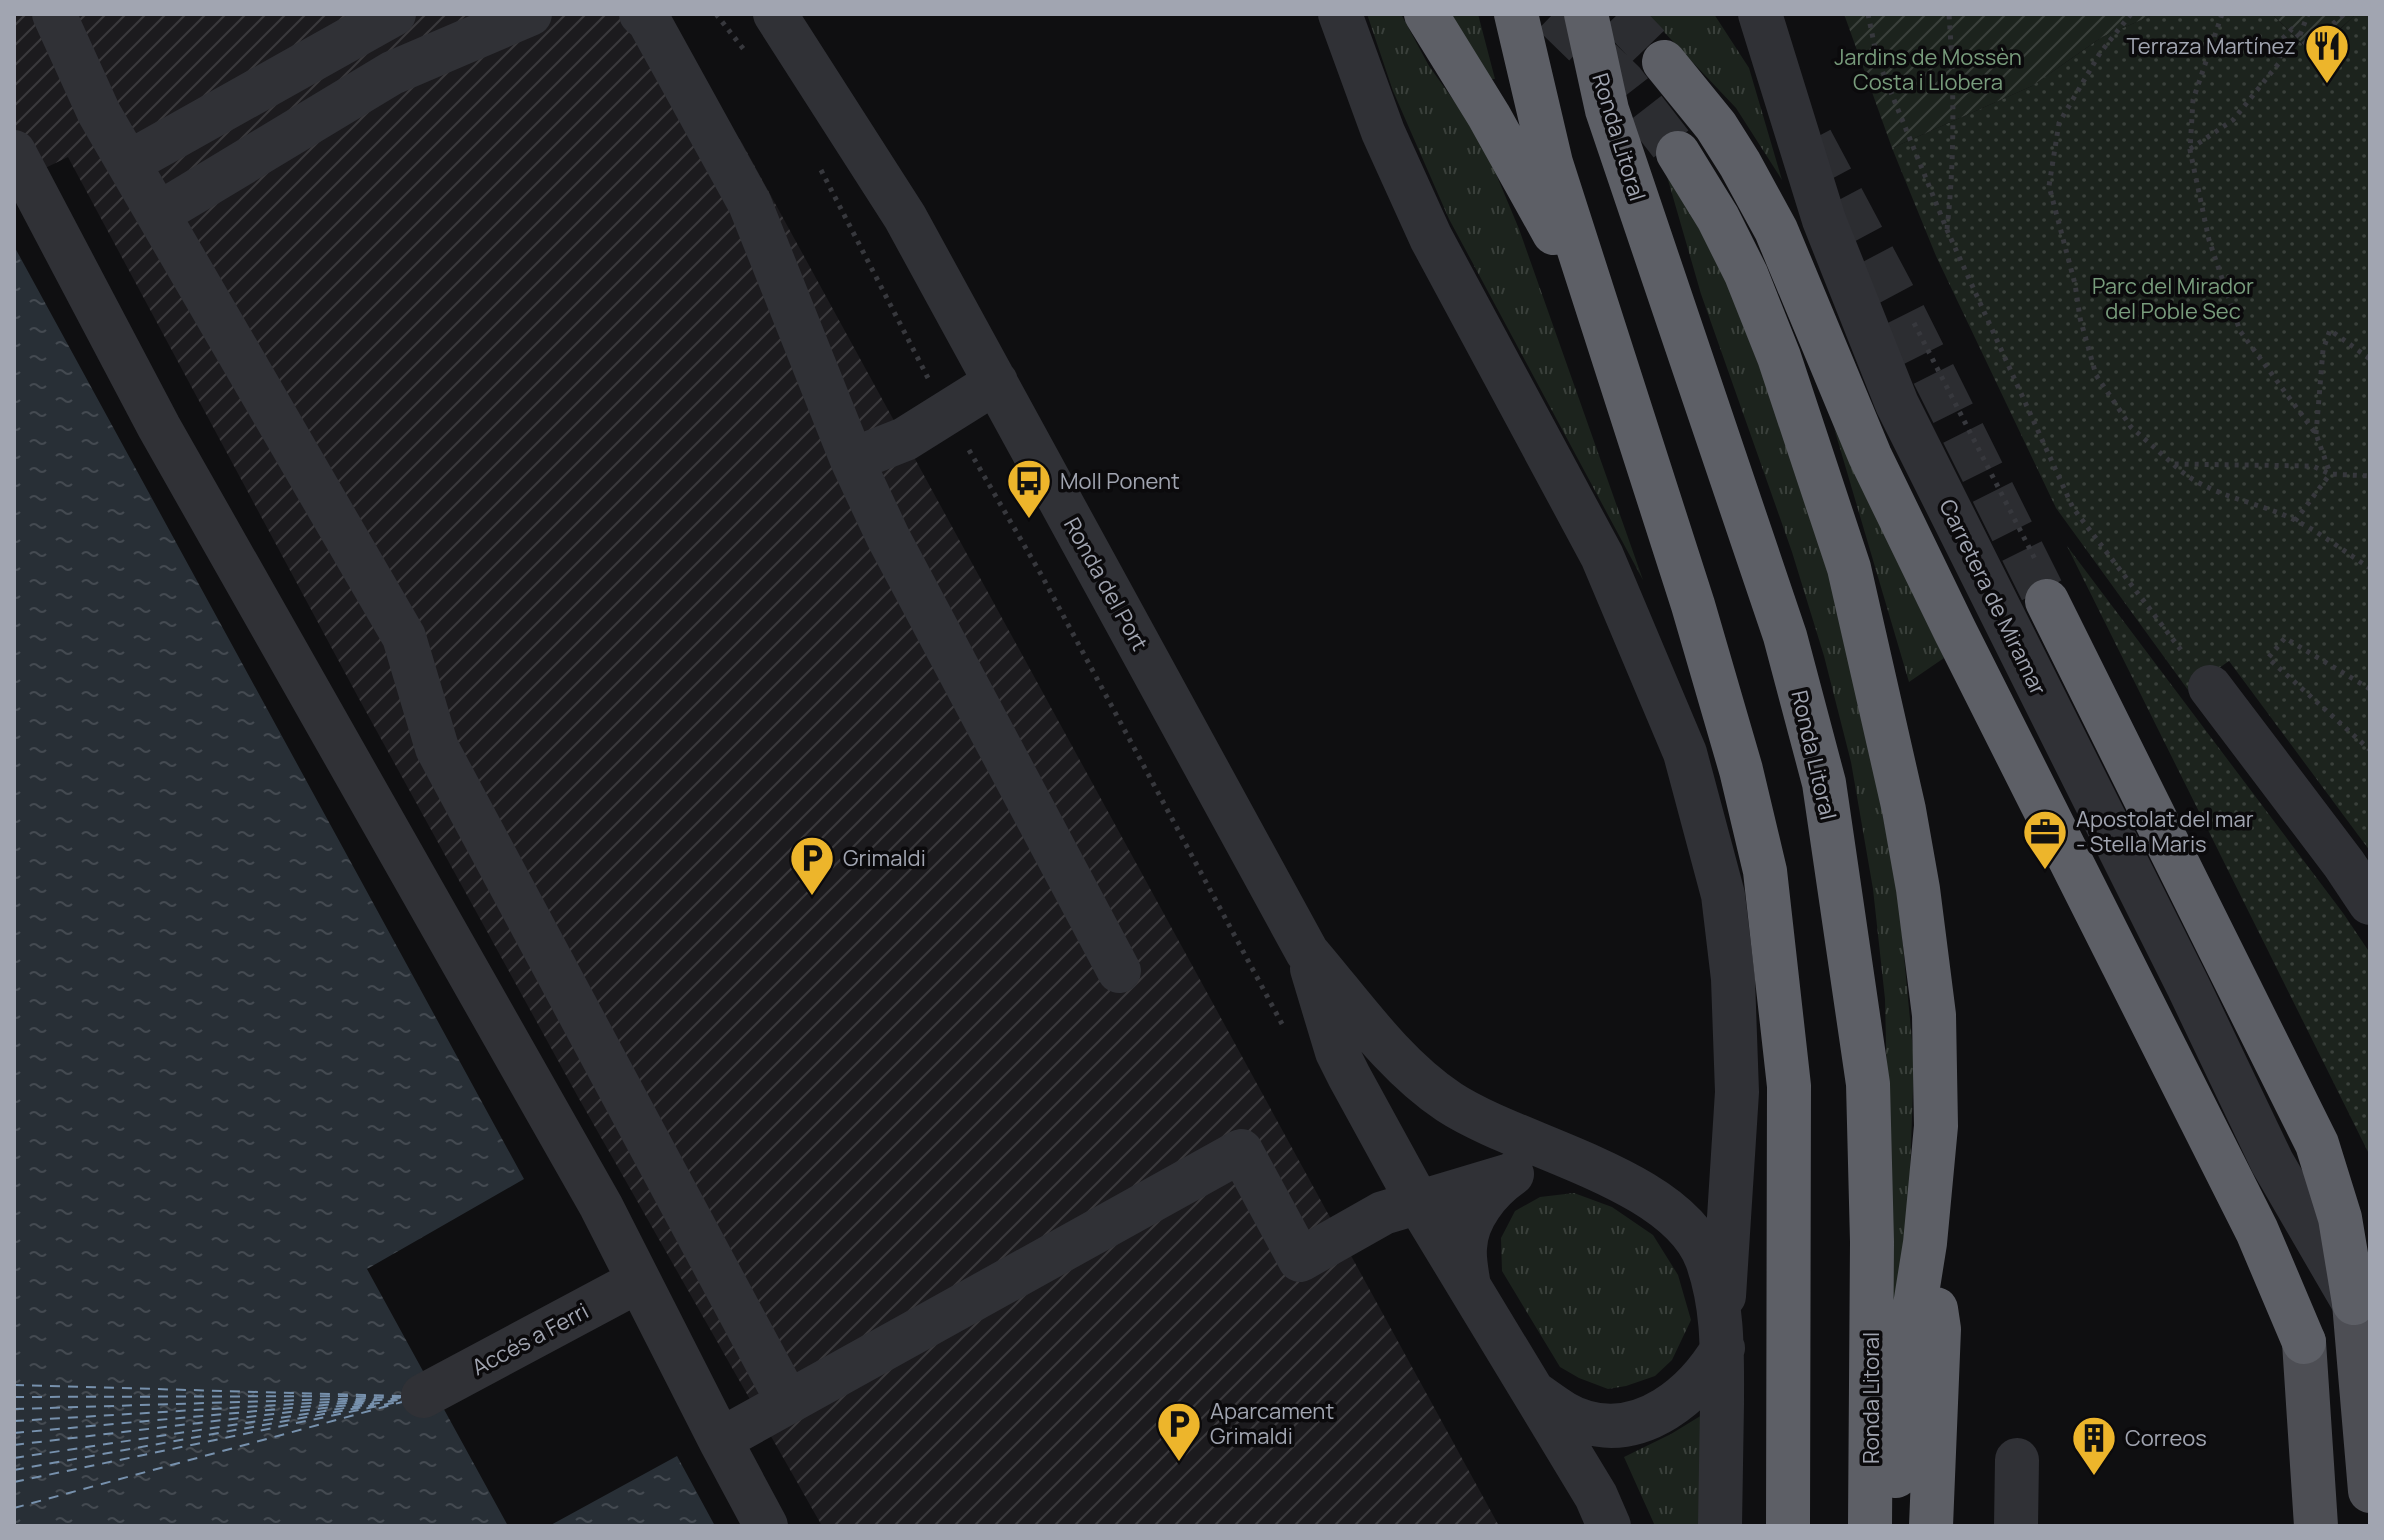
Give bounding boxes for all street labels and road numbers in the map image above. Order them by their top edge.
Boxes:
street label: Ronda Litoral [1585,69,1653,205]
street label: Carretera de Miramar [1933,494,2053,700]
street label: Ronda del Port [1057,512,1155,656]
street label: Ronda Litoral [1785,687,1843,823]
street label: Accés a Ferri [466,1296,594,1382]
street label: Ronda Litoral [1856,1332,1886,1464]

